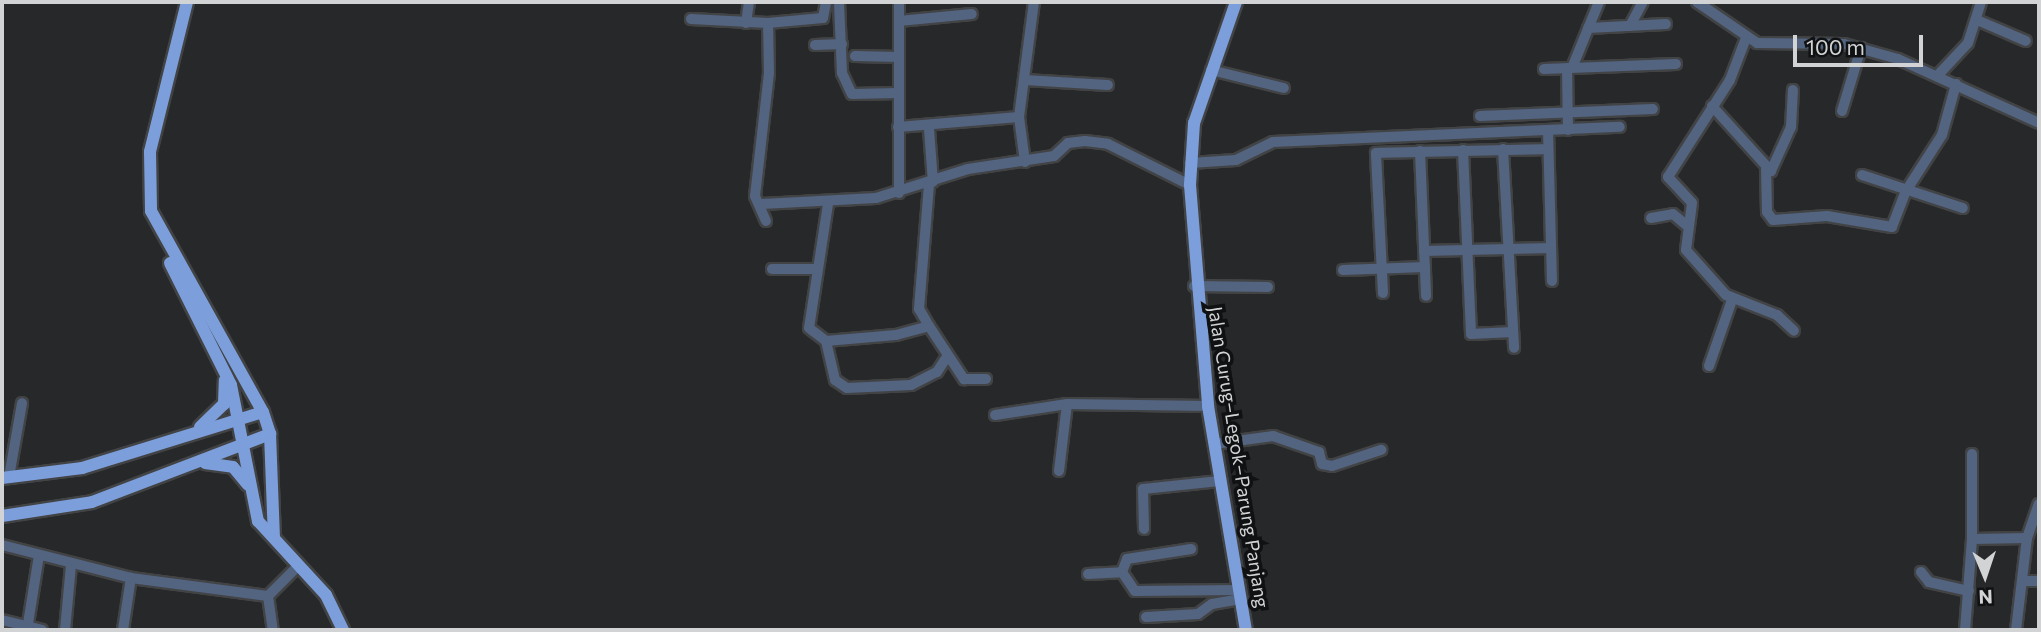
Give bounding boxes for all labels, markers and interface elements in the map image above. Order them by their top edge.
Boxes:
scale bar [1796,21,1926,65]
text: 100 m [1806,34,1865,59]
street label: Jalan Curug–Legok–Parung Panjang [1204,305,1274,609]
north arrow [1950,541,2020,611]
text: N [1978,586,1993,609]

